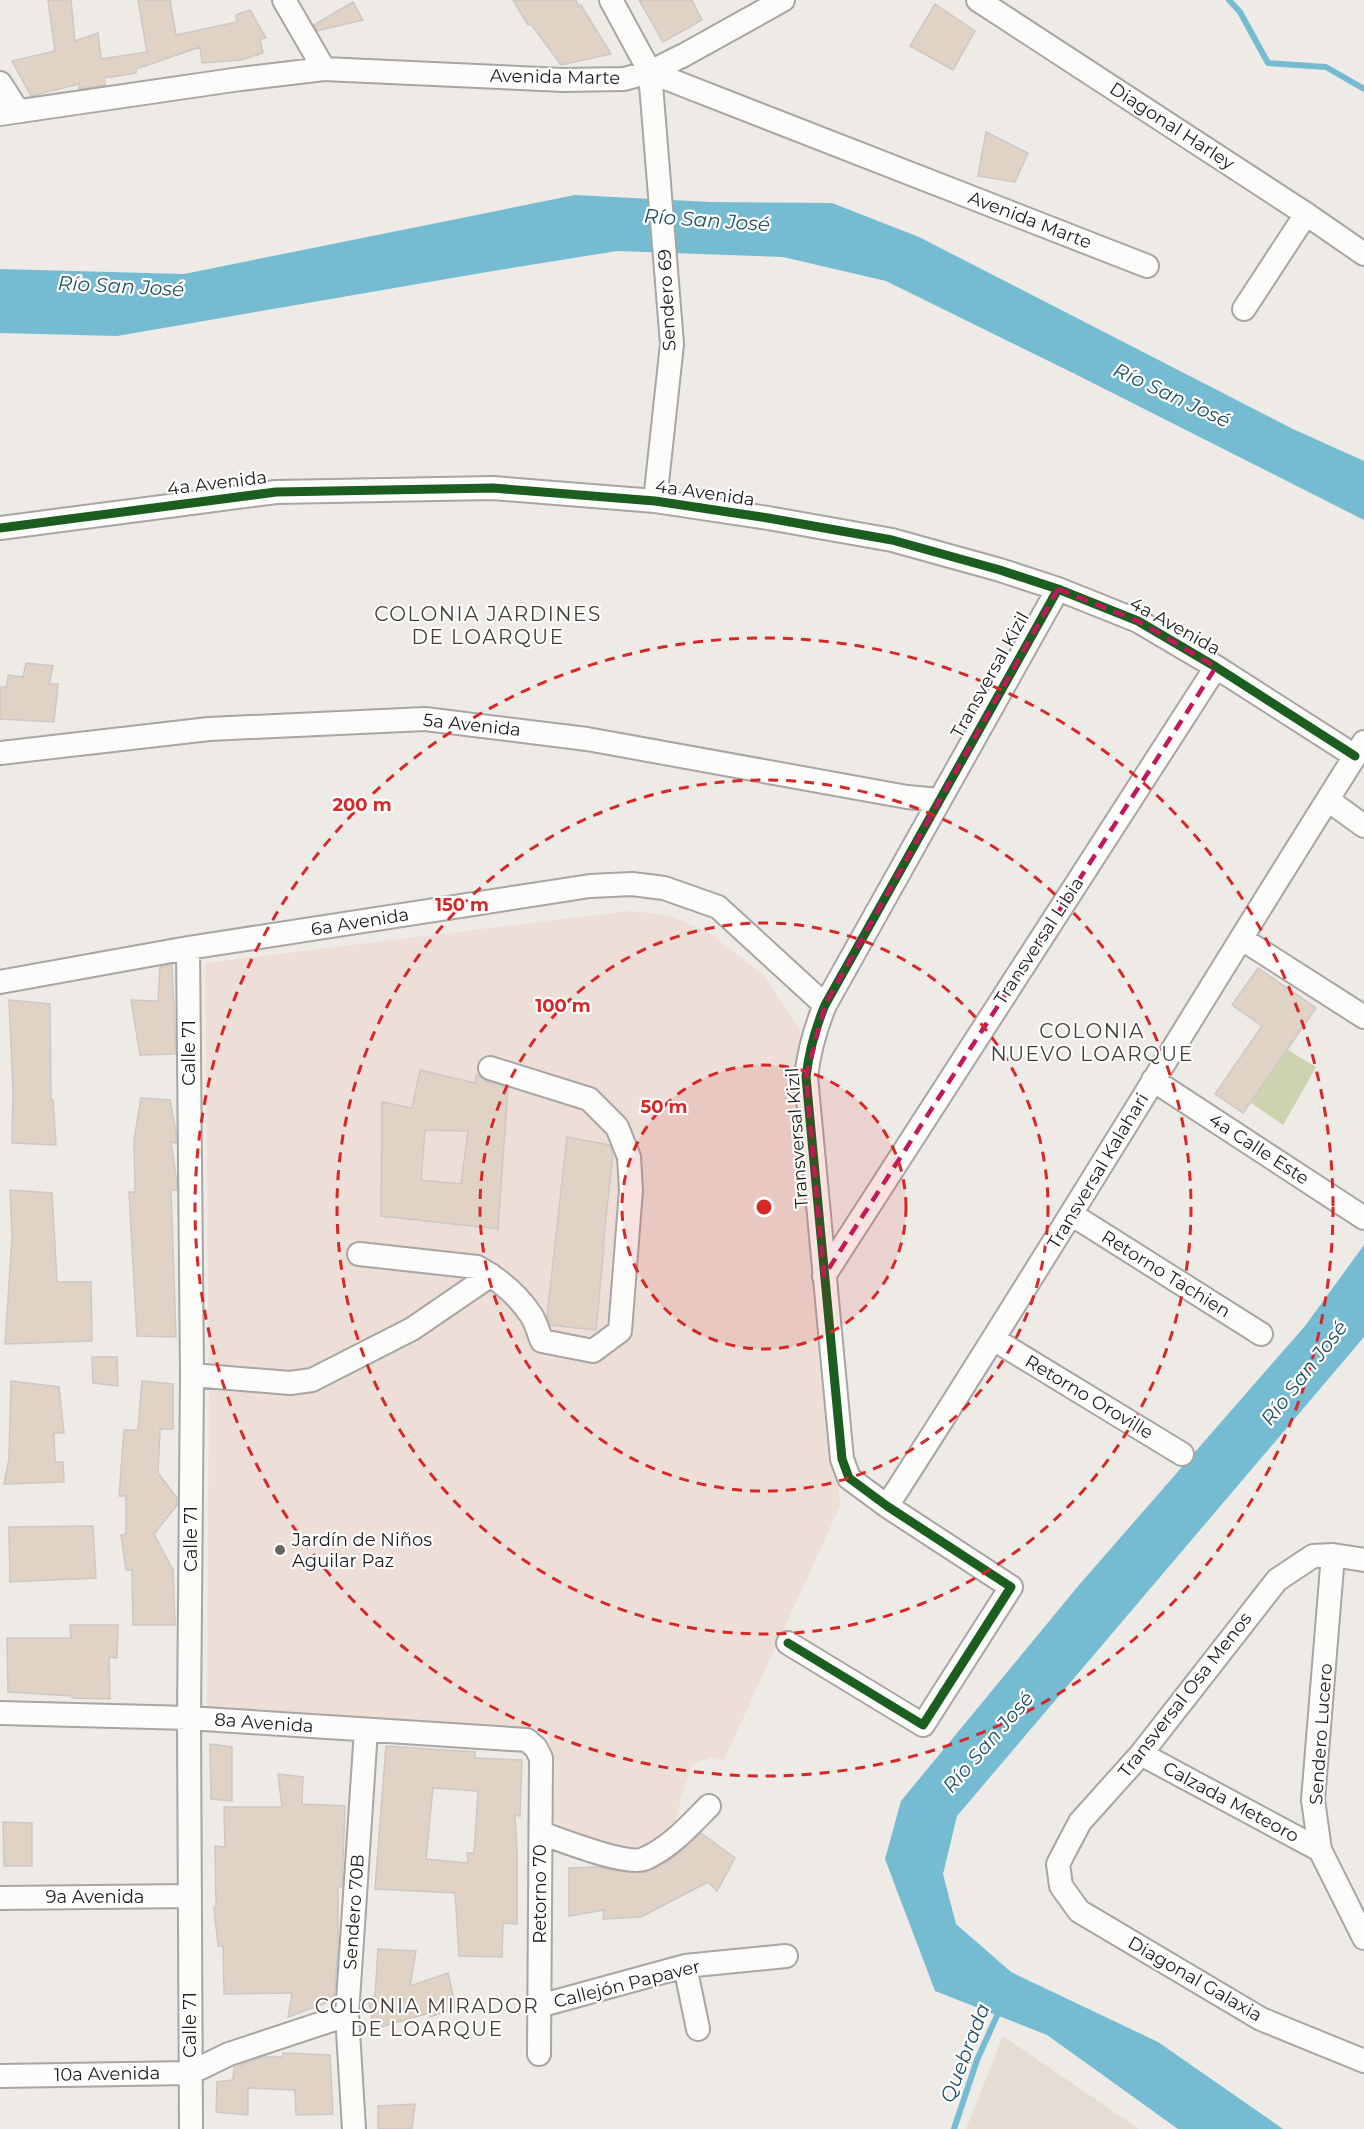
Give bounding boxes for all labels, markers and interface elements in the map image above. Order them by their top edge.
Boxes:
street label: Avenida Marte [490,65,621,89]
street label: Diagonal Harley [1106,78,1239,175]
street label: Avenida Marte [965,186,1095,254]
water label: Río San José [643,204,771,236]
street label: Sendero 69 [653,248,681,352]
water label: Río San José [57,271,185,301]
water label: Río San José [1110,357,1234,433]
street label: 4a Avenida [166,466,268,500]
street label: 4a Avenida [654,475,756,511]
street label: 4a Avenida [1126,592,1224,660]
district label: COLONIA JARDINES DE LOARQUE [374,602,602,649]
street label: Transversal Kizil [946,608,1034,742]
street label: 5a Avenida [422,709,522,741]
text: 200 m [332,794,392,816]
street label: Transversal Libia [990,873,1088,1009]
text: 150 m [435,894,489,916]
street label: 6a Avenida [309,903,411,941]
text: 100 m [535,995,591,1017]
district label: COLONIA NUEVO LOARQUE [990,1019,1194,1066]
street label: Calle 71 [178,1020,200,1086]
street label: Transversal Kizil [781,1067,813,1209]
street label: Transversal Kalahari [1043,1089,1153,1253]
text: 50 m [641,1096,687,1118]
street label: 4a Calle Este [1205,1109,1313,1190]
centre of rings [754,1197,774,1217]
street label: Retorno Tachien [1097,1225,1235,1323]
water label: Río San José [1256,1316,1352,1430]
street label: Retorno Oroville [1021,1350,1157,1444]
street label: Calle 71 [180,1506,202,1572]
place label: Jardín de Niños Aguilar Paz [291,1529,432,1572]
marker: Jardín de Niños Aguilar Paz [273,1543,287,1557]
street label: Transversal Osa Menos [1114,1608,1257,1782]
street label: Sendero Lucero [1305,1662,1337,1806]
water label: Río San José [937,1686,1039,1798]
street label: 8a Avenida [214,1709,314,1737]
street label: Calzada Meteoro [1159,1757,1303,1847]
street label: Retorno 70 [529,1844,551,1944]
street label: Sendero 70B [339,1853,369,1971]
street label: 9a Avenida [46,1886,144,1908]
street label: Diagonal Galaxia [1124,1932,1266,2026]
street label: Callejón Papaver [551,1955,703,2013]
street label: Calle 71 [179,1992,201,2058]
district label: COLONIA MIRADOR DE LOARQUE [315,1994,539,2041]
water label: Quebrada [935,2000,995,2106]
street label: 10a Avenida [54,2062,160,2086]

